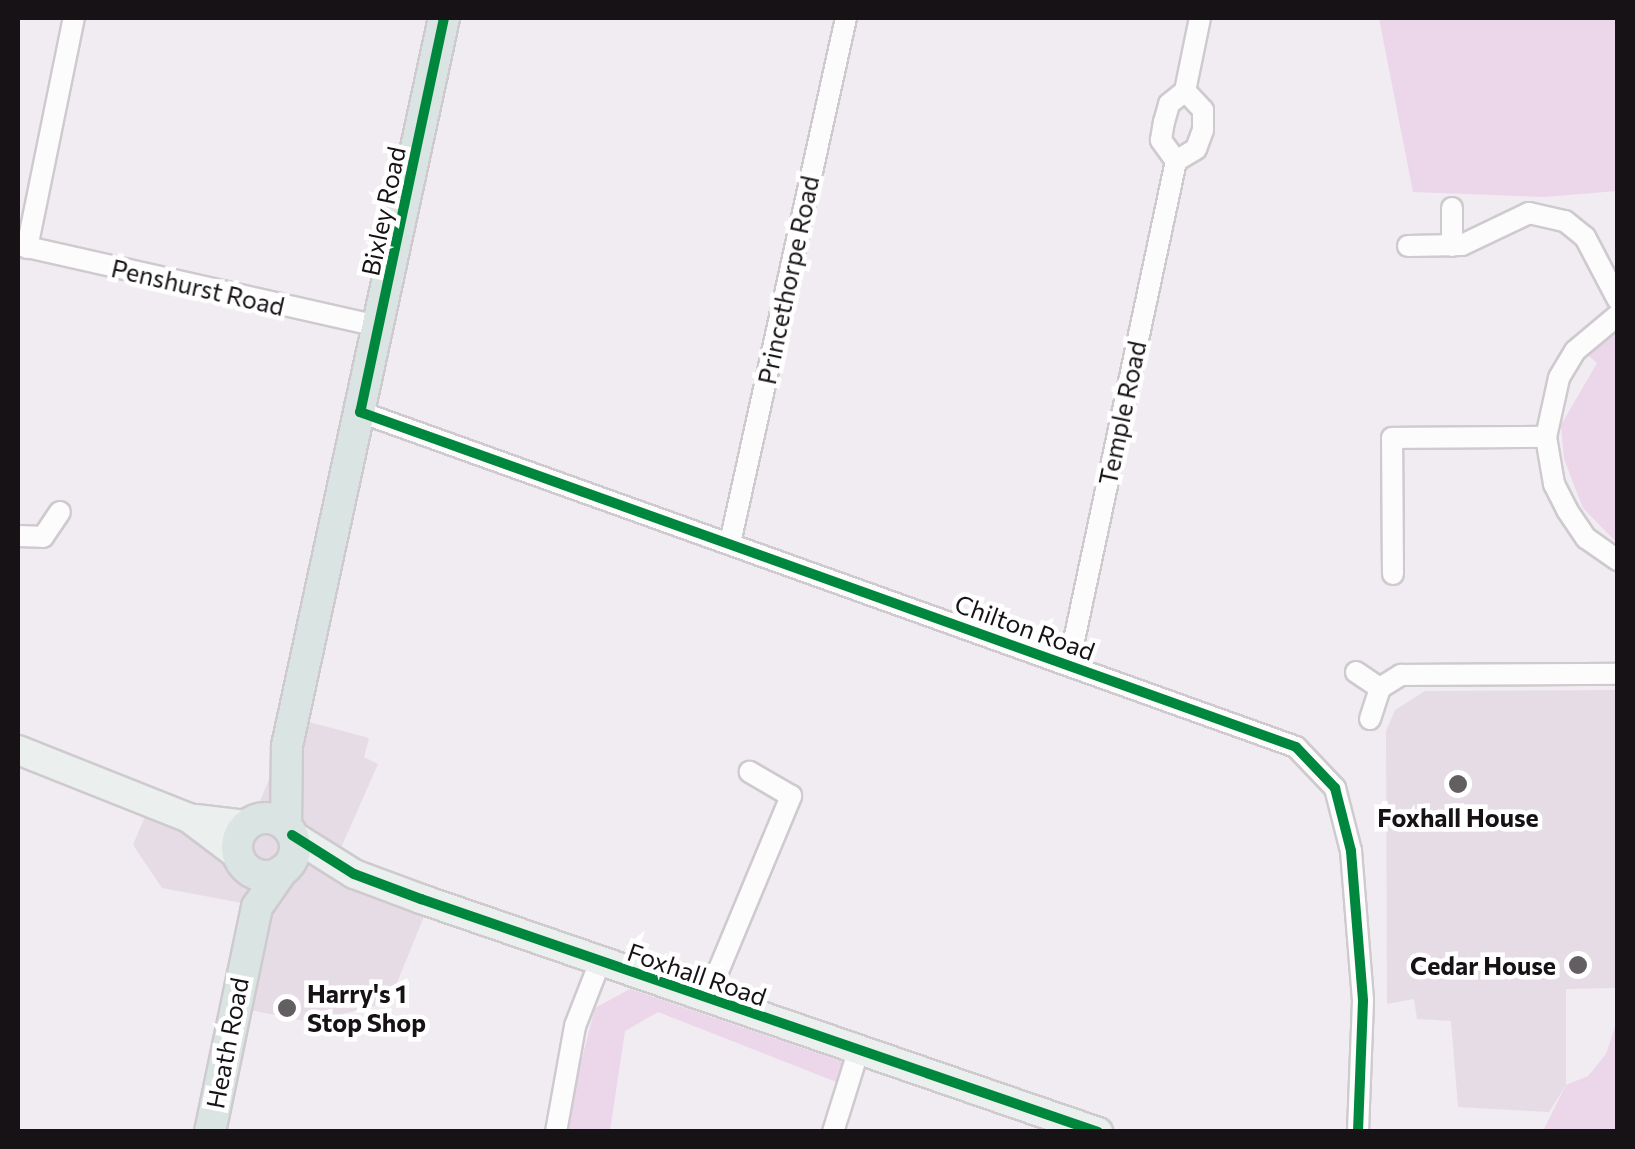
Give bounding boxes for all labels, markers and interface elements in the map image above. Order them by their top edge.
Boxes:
street label: Bixley Road [355,144,411,278]
street label: Princethorpe Road [751,173,825,387]
street label: Penshurst Road [109,253,287,321]
street label: Temple Road [1092,338,1152,488]
street label: Chilton Road [951,588,1099,666]
marker: Foxhall House [1445,771,1471,797]
place label: Foxhall House [1377,802,1539,832]
street label: Foxhall Road [624,936,770,1012]
place label: Cedar House [1410,950,1556,980]
marker: Cedar House [1565,952,1591,978]
street label: Heath Road [200,975,254,1111]
place label: Harry's 1 Stop Shop [307,979,426,1038]
marker: Harry's 1 Stop Shop [276,997,298,1019]

